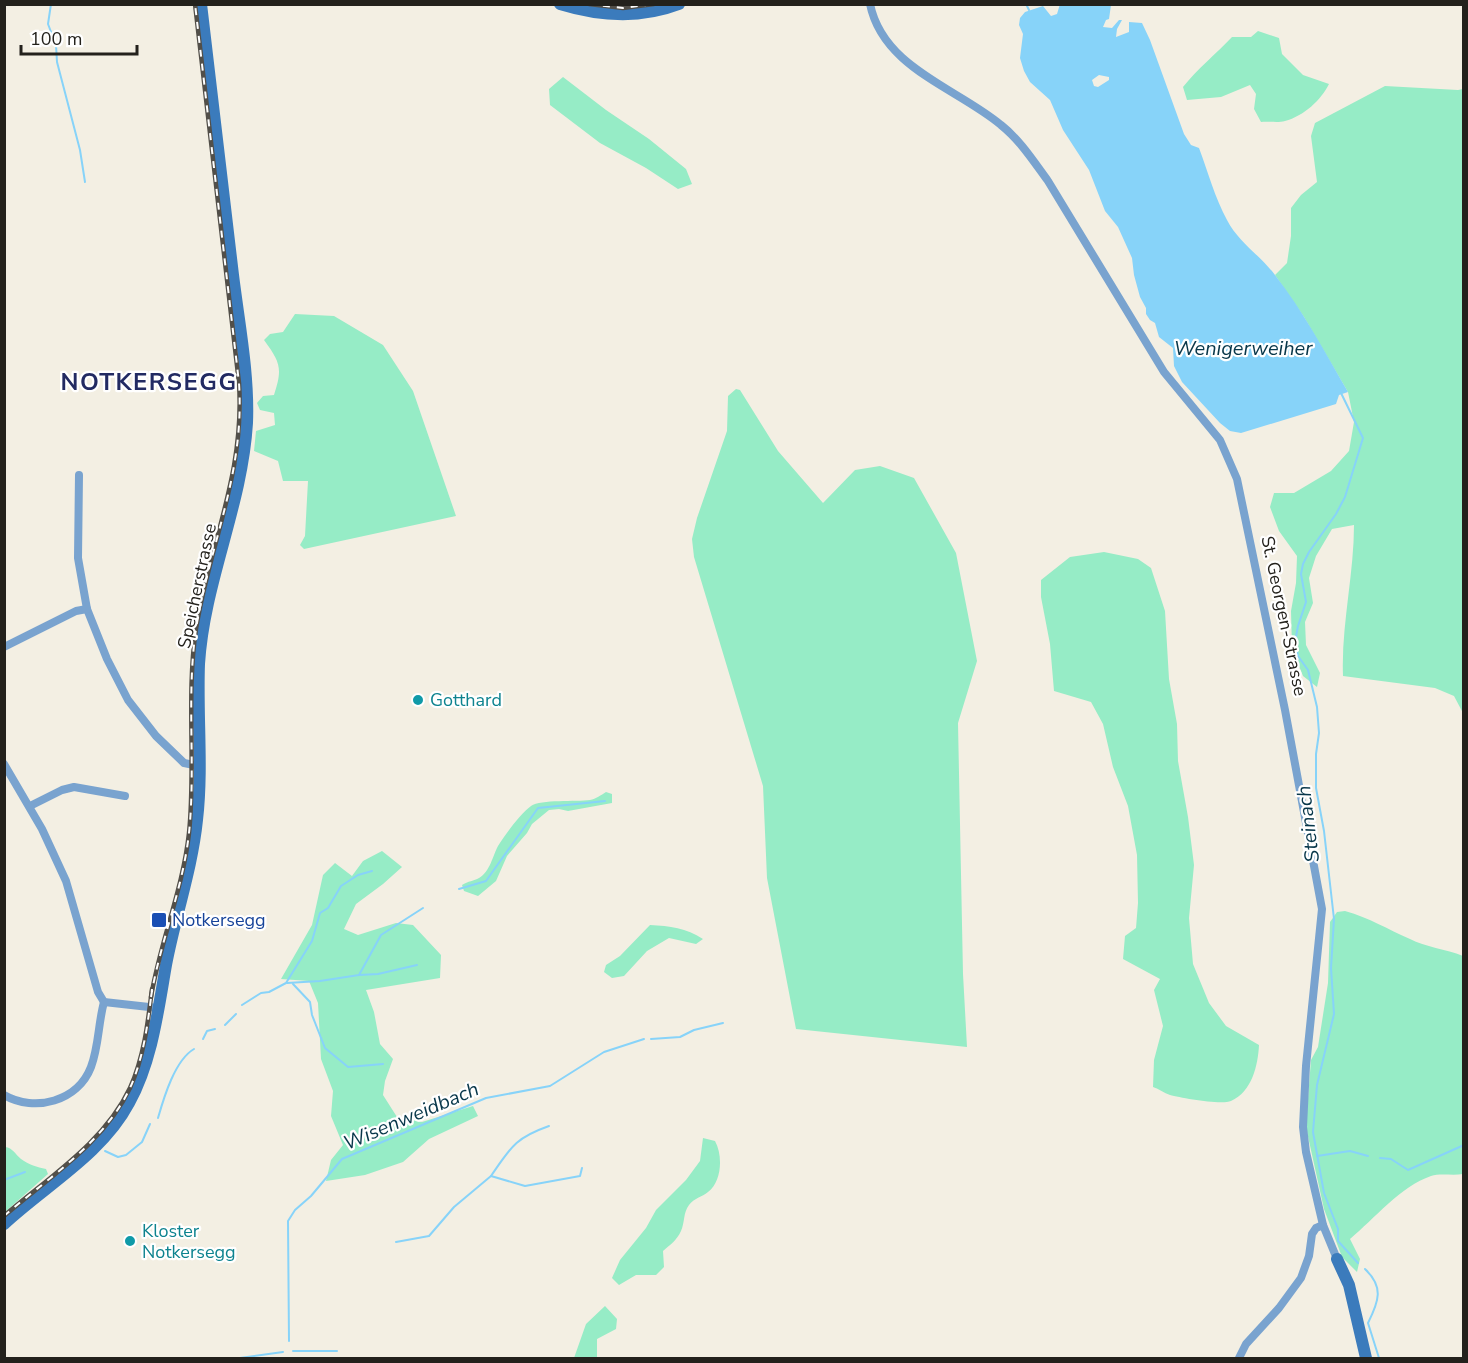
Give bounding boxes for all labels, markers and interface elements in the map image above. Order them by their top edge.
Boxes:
scale bar [21,18,136,56]
text: 100 m [30,27,82,51]
water label: Wenigerweiher [1174,335,1313,362]
district label: NOTKERSEGG [60,366,238,398]
street label: Speicherstrasse [172,521,222,651]
street label: St. Georgen-Strasse [1255,534,1313,698]
place label: Gotthard [430,688,502,712]
marker: Gotthard [411,693,425,707]
water label: Steinach [1290,784,1326,864]
place label: Notkersegg [172,908,266,932]
marker: Notkersegg [150,911,168,929]
water label: Wisenweidbach [339,1075,483,1157]
place label: Kloster Notkersegg [142,1219,236,1264]
marker: Kloster Notkersegg [123,1234,137,1248]

